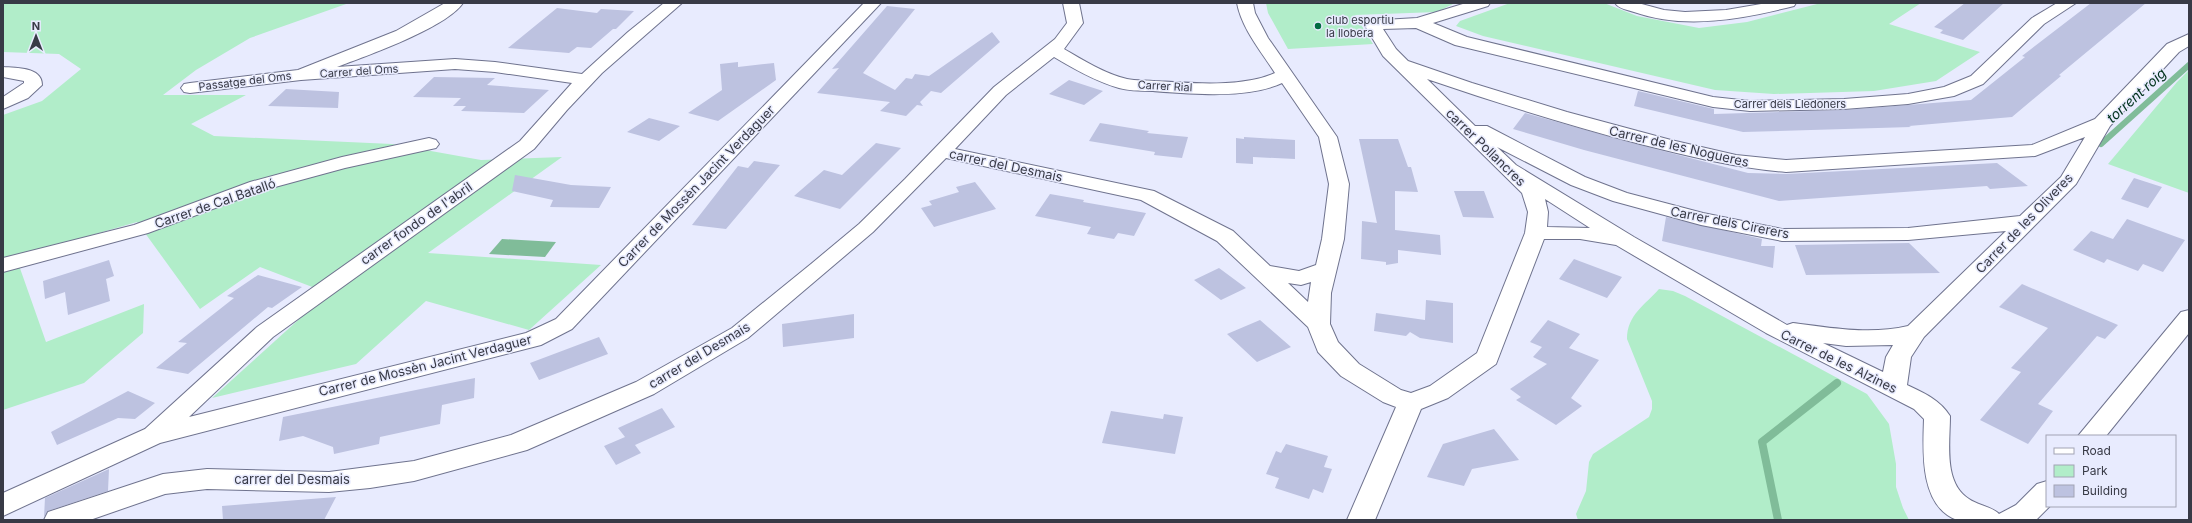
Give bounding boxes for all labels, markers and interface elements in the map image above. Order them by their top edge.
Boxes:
place label: club esportiu la llobera [1326,13,1394,40]
north arrow [16,16,56,56]
text: N [32,19,40,33]
marker: club esportiu la llobera [1313,21,1323,31]
street label: Carrer del Oms [319,61,399,81]
water label: torrent roig [2103,64,2169,126]
street label: Passatge del Oms [198,68,292,94]
street label: Carrer Rial [1137,78,1193,94]
street label: Carrer dels Lledoners [1734,97,1846,111]
street label: Carrer de Mossèn Jacint Verdaguer [614,102,778,270]
street label: carrer Pollancres [1443,105,1529,189]
street label: Carrer de les Nogueres [1607,122,1751,170]
street label: carrer del Desmais [948,145,1064,185]
street label: Carrer de les Oliveres [1972,169,2076,276]
street label: Carrer de Cal Batalló [152,175,278,231]
street label: carrer fondo de l'abril [357,178,475,268]
street label: Carrer dels Cirerers [1669,203,1791,241]
street label: carrer del Desmais [645,318,753,392]
street label: Carrer de les Alzines [1778,326,1900,396]
street label: Carrer de Mossèn Jacint Verdaguer [317,331,533,399]
legend [2046,435,2176,507]
text: Road [2082,443,2111,458]
text: Park [2082,463,2108,478]
street label: carrer del Desmais [234,471,350,487]
text: Building [2082,483,2127,498]

